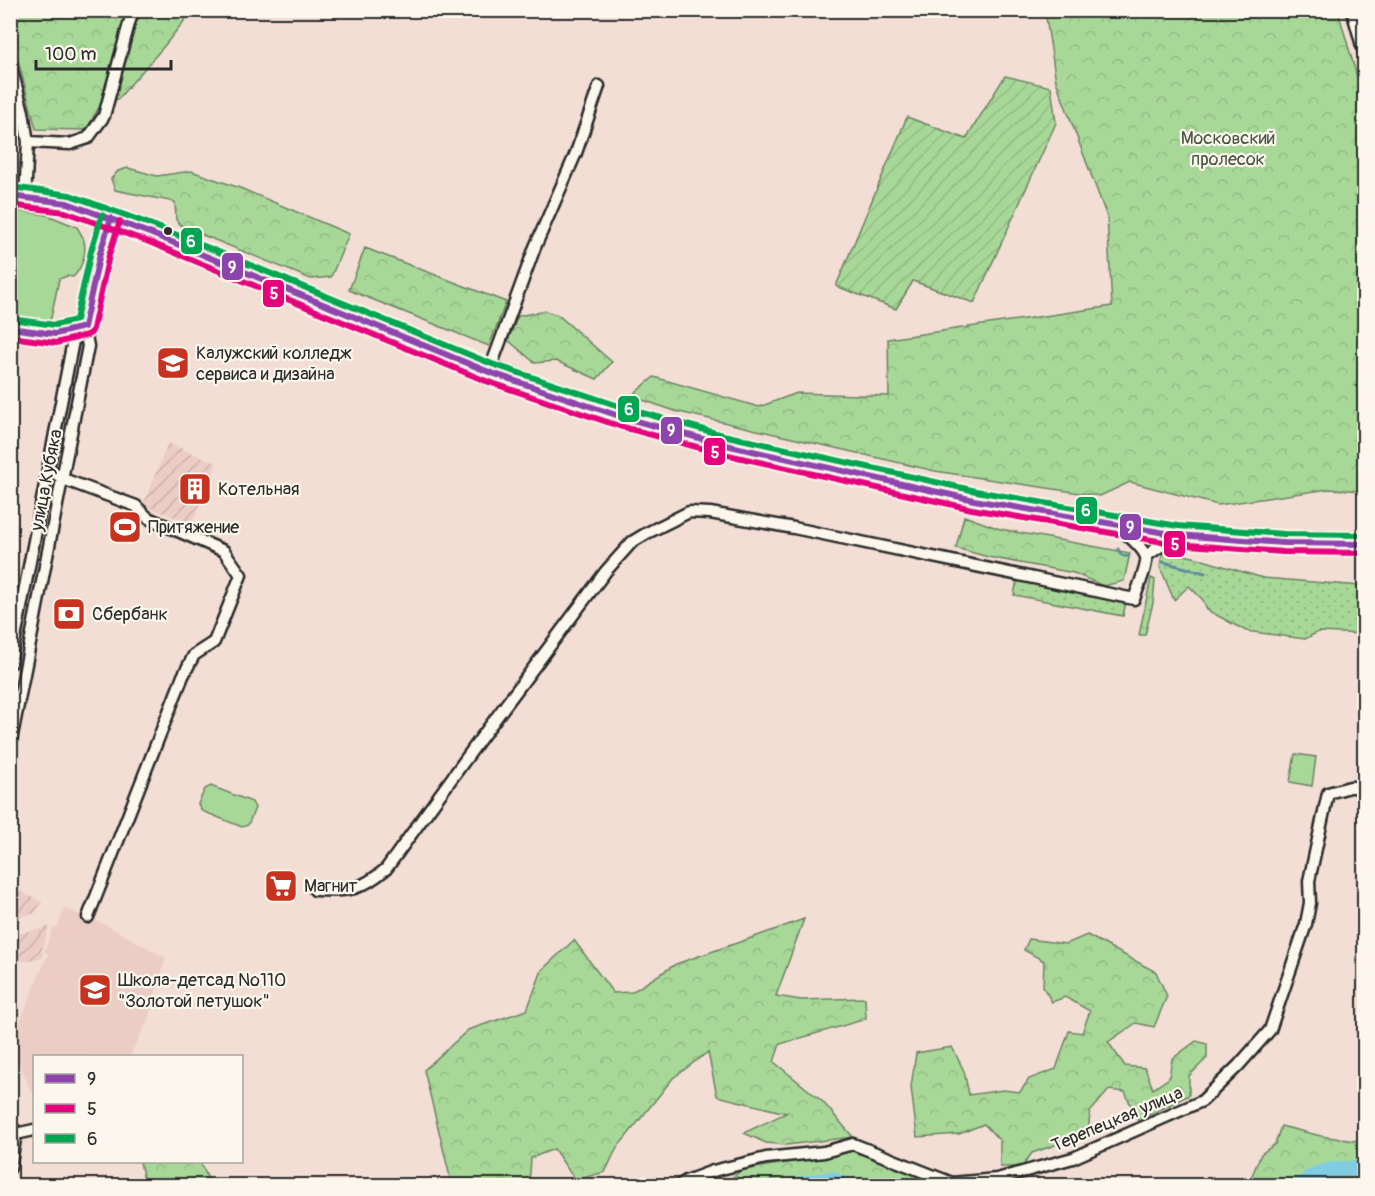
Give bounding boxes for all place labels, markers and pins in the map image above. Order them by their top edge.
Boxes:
unlabelled marker [162,225,174,237]
place label: Калужский колледж сервиса и дизайна [196,342,352,386]
school or university icon: Калужский колледж сервиса и дизайна [155,345,191,381]
building icon: Котельная [177,471,213,507]
place label: Котельная [218,478,299,501]
sports icon: Притяжение [107,509,143,545]
place label: Притяжение [148,516,239,539]
bank icon: Сбербанк [51,596,87,632]
place label: Сбербанк [92,603,168,626]
supermarket icon: Магнит [263,868,299,904]
place label: Магнит [304,875,357,898]
place label: Школа-детсад №110 "Золотой петушок" [118,969,286,1013]
school or university icon: Школа-детсад №110 "Золотой петушок" [77,972,113,1008]

